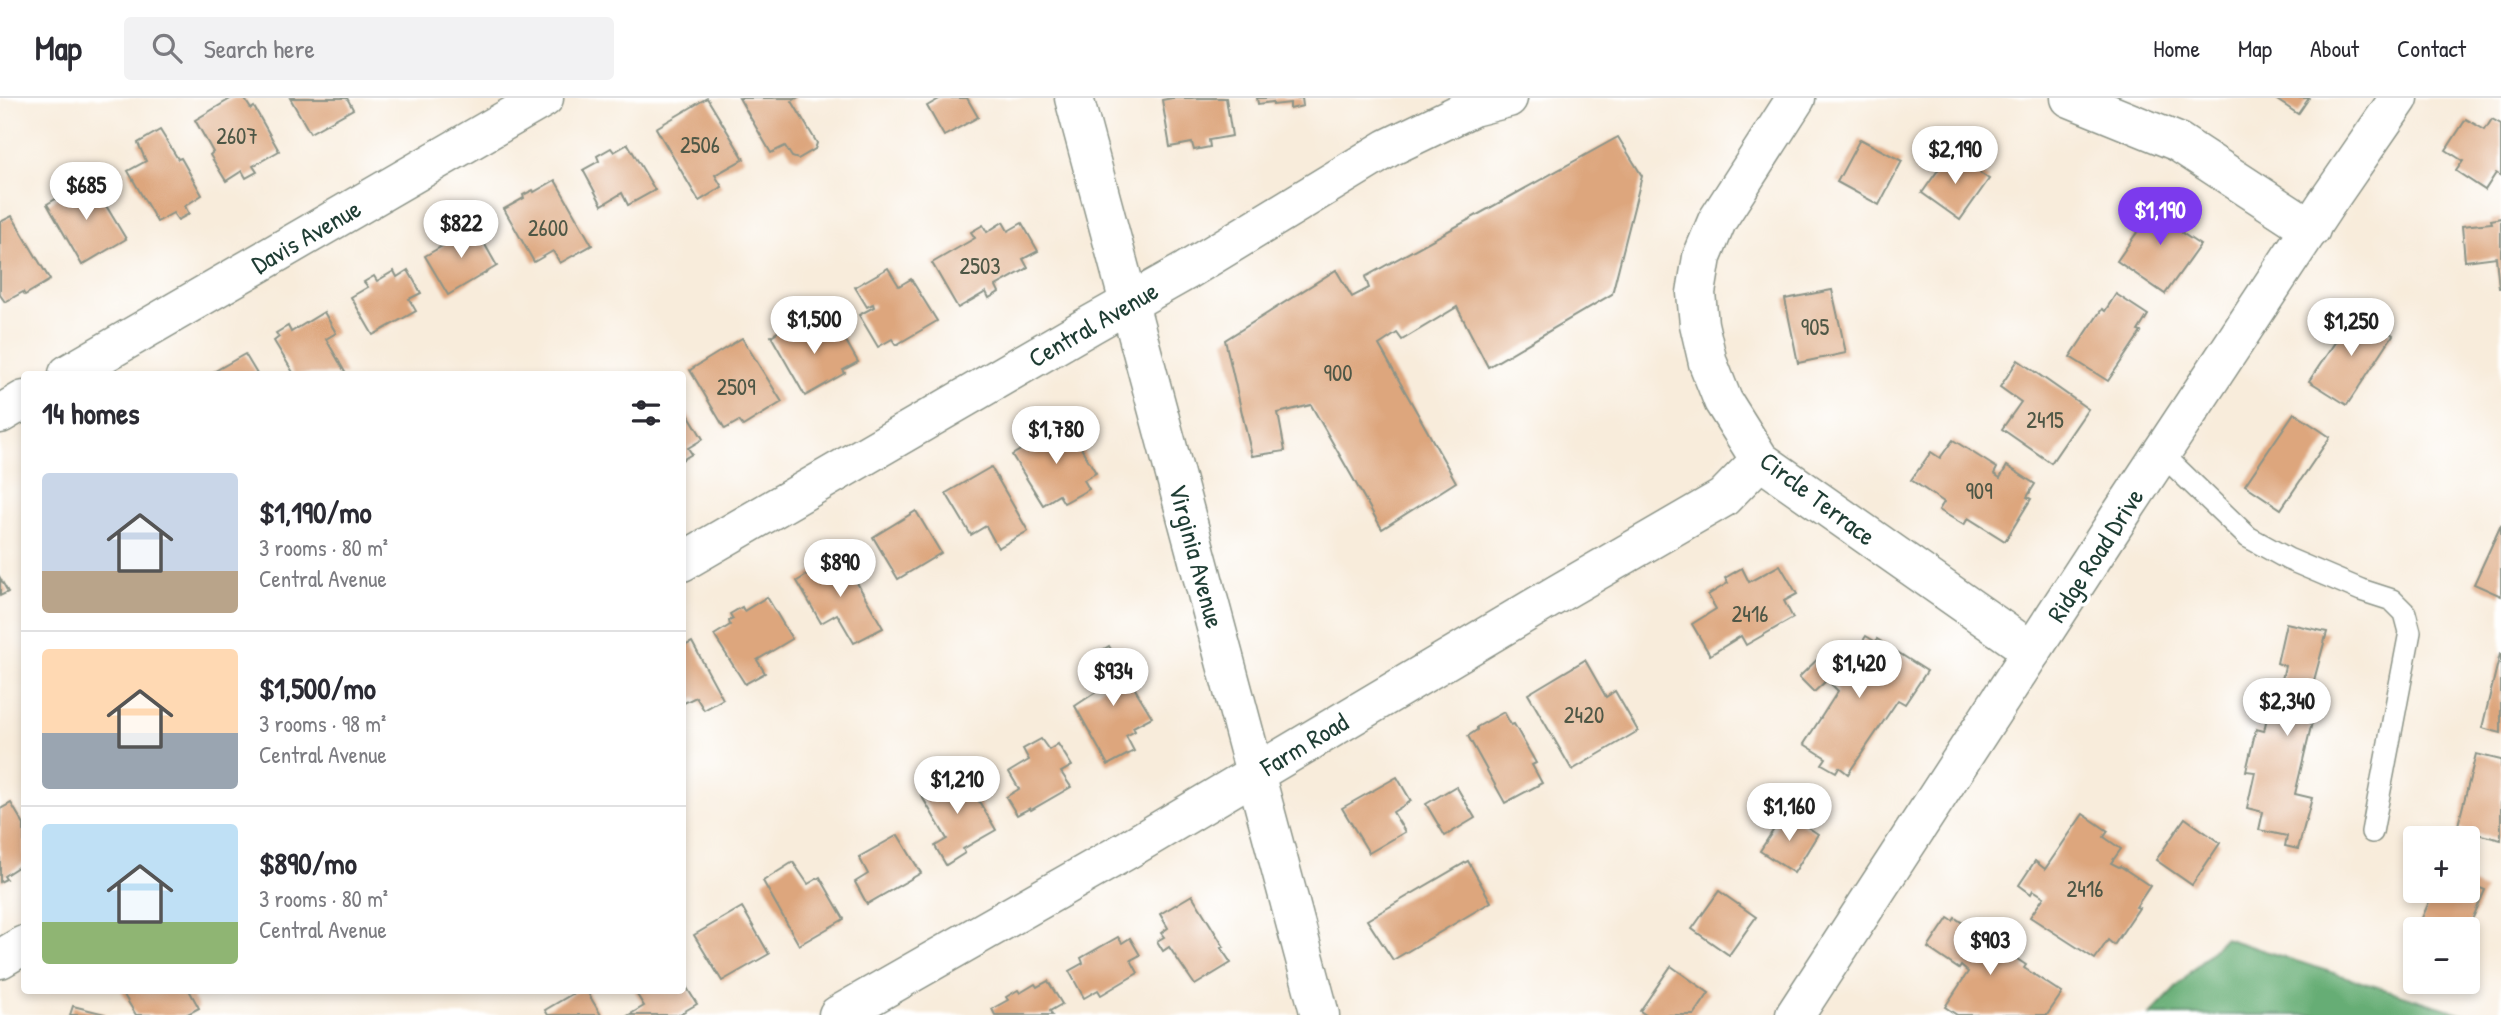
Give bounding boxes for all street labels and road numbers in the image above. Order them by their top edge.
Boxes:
street label: Davis Avenue [245,191,367,281]
street label: Central Avenue [1022,273,1164,375]
street label: Circle Terrace [1753,443,1883,553]
street label: Virginia Avenue [1161,480,1233,632]
street label: Ridge Road Drive [2039,481,2151,629]
street label: Farm Road [1253,704,1354,784]

